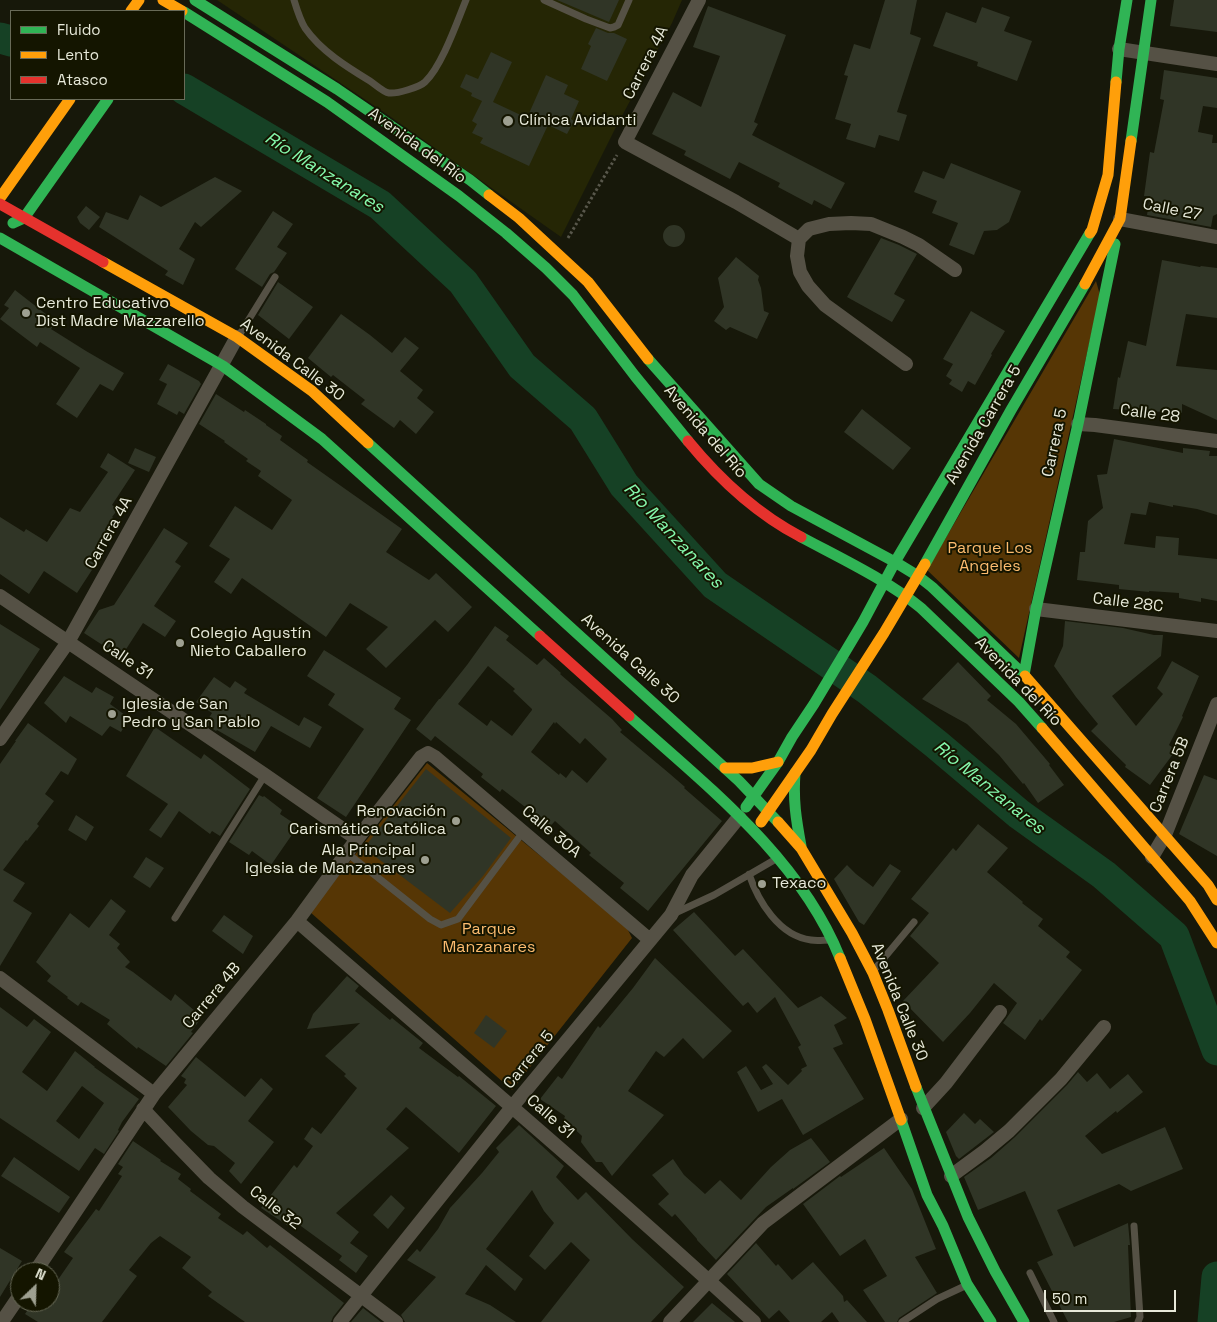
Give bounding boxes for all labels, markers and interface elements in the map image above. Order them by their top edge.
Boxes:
legend [10,10,185,100]
text: Fluido [57,20,101,39]
street label: Carrera 4A [619,23,673,103]
text: Lento [57,45,99,64]
text: Atasco [57,70,108,89]
street label: Avenida del Río [364,104,470,188]
place label: Clínica Avidanti [519,111,636,131]
marker: Clínica Avidanti [501,114,515,128]
water label: Río Manzanares [261,128,387,218]
street label: Calle 27 [1141,195,1203,225]
place label: Centro Educativo Dist Madre Mazzarello [36,294,205,332]
marker: Centro Educativo Dist Madre Mazzarello [20,307,32,319]
street label: Avenida Calle 30 [236,315,348,405]
street label: Avenida Carrera 5 [942,362,1026,488]
street label: Avenida del Río [659,382,751,482]
street label: Calle 28 [1119,401,1181,427]
street label: Carrera 5 [1038,407,1072,479]
water label: Río Manzanares [619,479,727,593]
street label: Carrera 4A [81,493,137,573]
park label: Parque Los Angeles [947,539,1033,577]
street label: Calle 28C [1092,589,1164,617]
street label: Avenida Calle 30 [577,610,683,708]
place label: Colegio Agustín Nieto Caballero [190,624,311,662]
street label: Avenida del Río [971,633,1065,731]
street label: Calle 31 [98,636,156,684]
marker: Colegio Agustín Nieto Caballero [174,637,186,649]
place label: Iglesia de San Pedro y San Pablo [122,695,260,733]
marker: Iglesia de San Pedro y San Pablo [106,708,118,720]
street label: Carrera 5B [1146,734,1194,816]
water label: Río Manzanares [929,737,1049,839]
place label: Renovación Carismática Católica [289,802,446,840]
street label: Calle 30A [518,802,584,862]
marker: Renovación Carismática Católica [450,815,462,827]
place label: Ala Principal Iglesia de Manzanares [245,841,415,879]
marker: Ala Principal Iglesia de Manzanares [419,854,431,866]
place label: Texaco [772,874,826,894]
marker: Texaco [756,878,768,890]
park label: Parque Manzanares [443,920,535,958]
street label: Avenida Calle 30 [867,940,931,1064]
street label: Carrera 4B [179,959,245,1033]
street label: Carrera 5 [500,1027,558,1093]
street label: Calle 31 [522,1091,578,1143]
street label: Calle 32 [245,1182,305,1234]
north arrow [10,1262,60,1312]
text: N [33,1264,49,1284]
scale bar [1047,1280,1180,1312]
text: 50 m [1052,1289,1087,1308]

